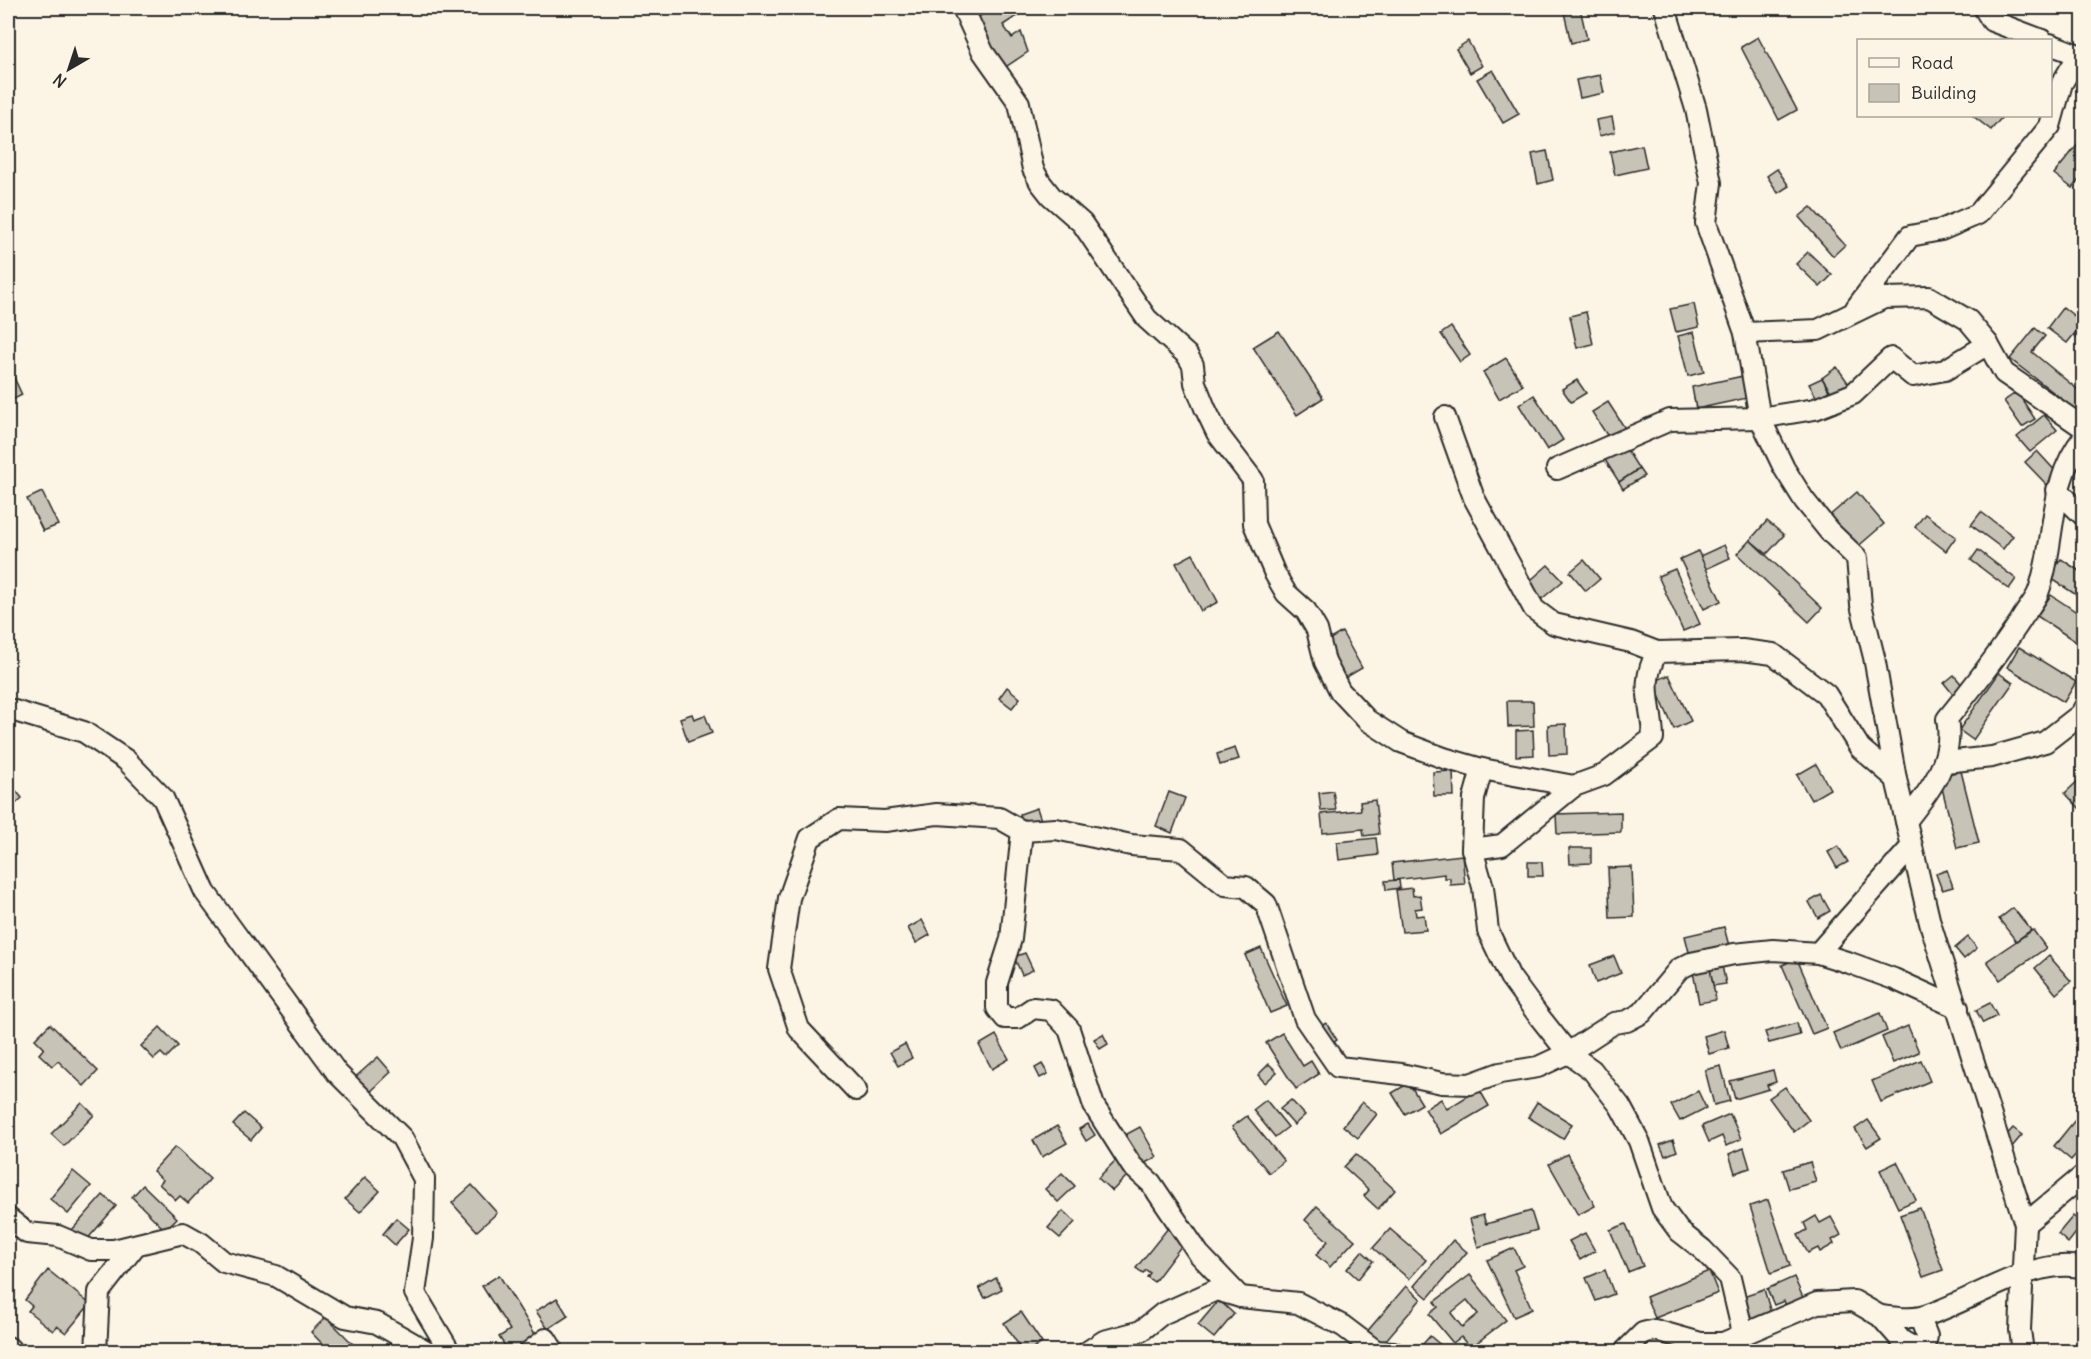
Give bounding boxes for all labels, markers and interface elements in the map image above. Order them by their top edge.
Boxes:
north arrow [39,39,99,99]
legend [1857,39,2052,117]
text: Road [1911,51,1954,74]
text: N [49,69,70,92]
text: Building [1911,81,1976,104]

